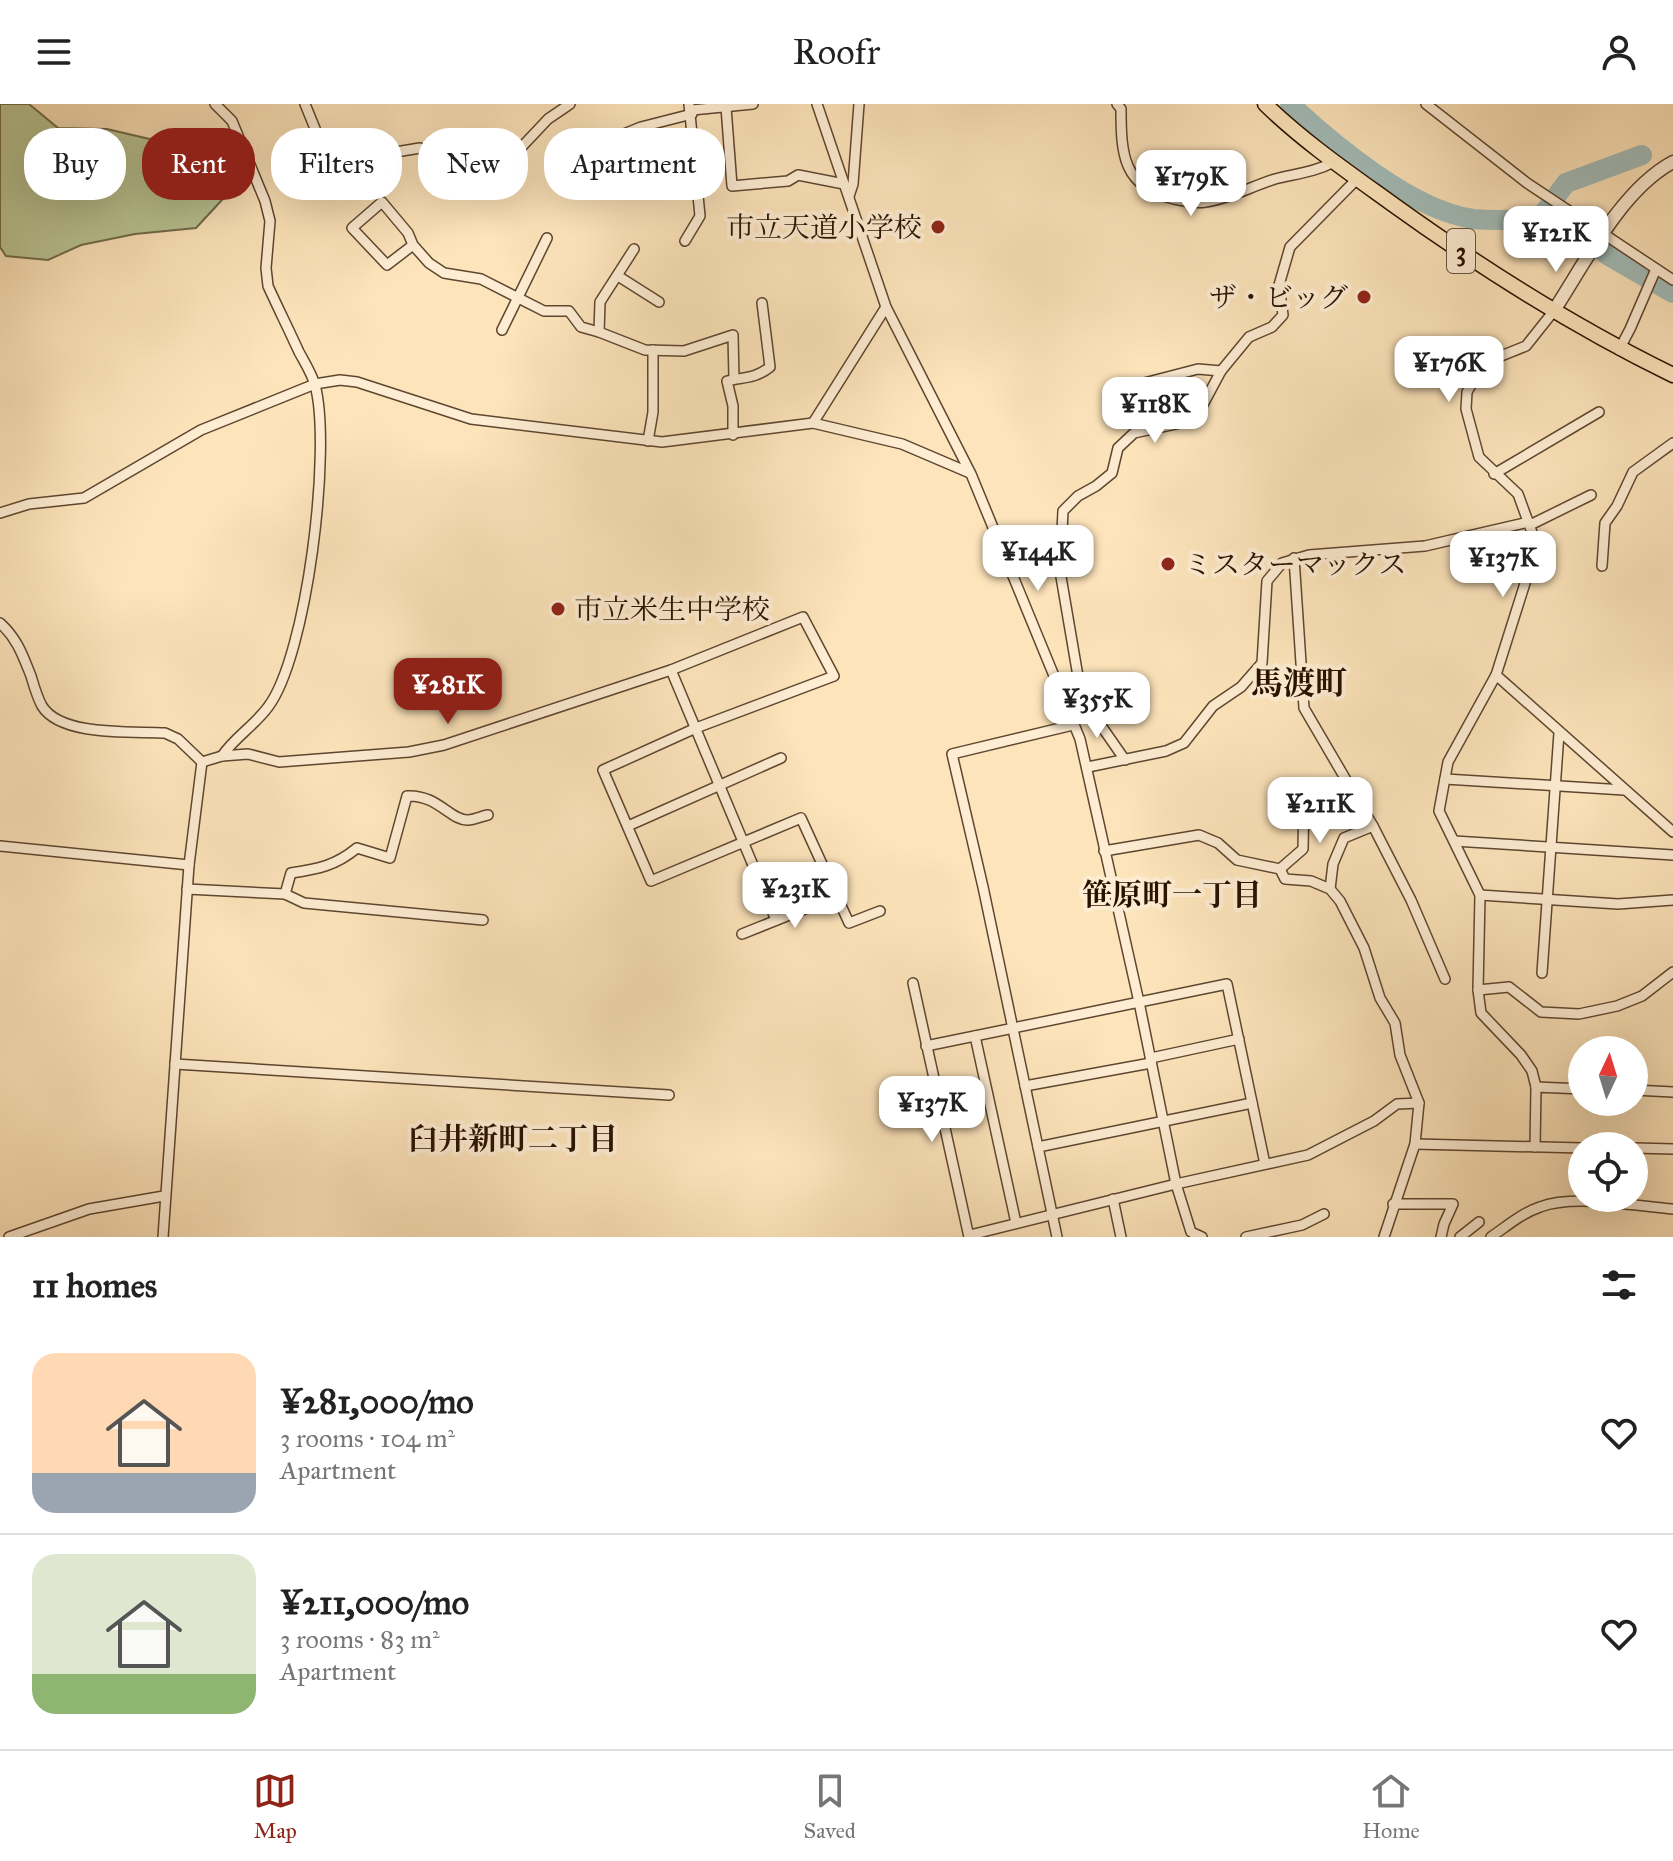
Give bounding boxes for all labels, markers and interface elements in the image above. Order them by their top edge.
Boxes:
icon: menu [32,30,76,74]
text: Roofr [793,30,880,74]
icon: person [1597,30,1641,74]
chip: Buy [24,128,126,200]
chip: Rent [142,128,255,200]
chip: Filters [271,128,402,200]
chip: New [418,128,528,200]
chip: Apartment [544,128,725,200]
pin: ¥179K [1135,150,1247,218]
text: ¥179K [1154,160,1228,192]
pin: ¥121K [1500,206,1612,274]
place label: 市立天道小学校 [726,210,922,245]
text: ¥121K [1522,216,1590,248]
marker: 市立天道小学校 [929,218,947,236]
road number: 3 [1447,229,1475,273]
place label: ザ・ビッグ [1209,280,1348,315]
marker: ザ・ビッグ [1355,288,1373,306]
pin: ¥176K [1393,336,1505,404]
text: ¥176K [1413,346,1485,378]
pin: ¥118K [1099,377,1211,445]
text: ¥118K [1120,387,1190,419]
pin: ¥144K [982,525,1094,593]
pin: ¥137K [1447,531,1559,599]
text: ¥144K [1001,535,1075,567]
text: ¥137K [1468,541,1538,573]
place label: ミスターマックス [1184,547,1407,582]
marker: ミスターマックス [1159,555,1177,573]
place label: 市立米生中学校 [574,592,770,627]
marker: 市立米生中学校 [549,600,567,618]
pin: ¥281K [392,658,504,726]
district label: 馬渡町 [1251,664,1347,703]
text: ¥281K [412,668,484,700]
pin: ¥355K [1041,672,1153,740]
text: ¥355K [1062,682,1132,714]
pin: ¥211K [1264,777,1376,845]
text: ¥211K [1286,787,1354,819]
pin: ¥231K [739,862,851,930]
text: ¥231K [760,872,830,904]
district label: 笹原町一丁目 [1082,877,1262,913]
north arrow [1568,1036,1648,1116]
map controls [1568,1036,1648,1212]
pin: ¥137K [876,1076,988,1144]
text: ¥137K [897,1086,967,1118]
district label: 臼井新町二丁目 [408,1121,618,1157]
button: locate [1568,1132,1648,1212]
icon: filters [1597,1263,1641,1307]
text: 11 homes [32,1265,157,1306]
text: ¥281,000/mo [280,1381,474,1422]
icon: home [96,1385,192,1481]
icon: heart [1597,1411,1641,1455]
text: 3 rooms · 104 m² [280,1422,455,1454]
text: Apartment [280,1454,396,1486]
text: ¥211,000/mo [280,1582,469,1623]
icon: home [96,1586,192,1682]
icon: heart [1597,1612,1641,1656]
text: 3 rooms · 83 m² [280,1623,440,1655]
text: Apartment [280,1655,396,1687]
tab: Map [253,1769,297,1844]
tab: Saved [804,1769,856,1844]
tab: Home [1362,1769,1420,1844]

